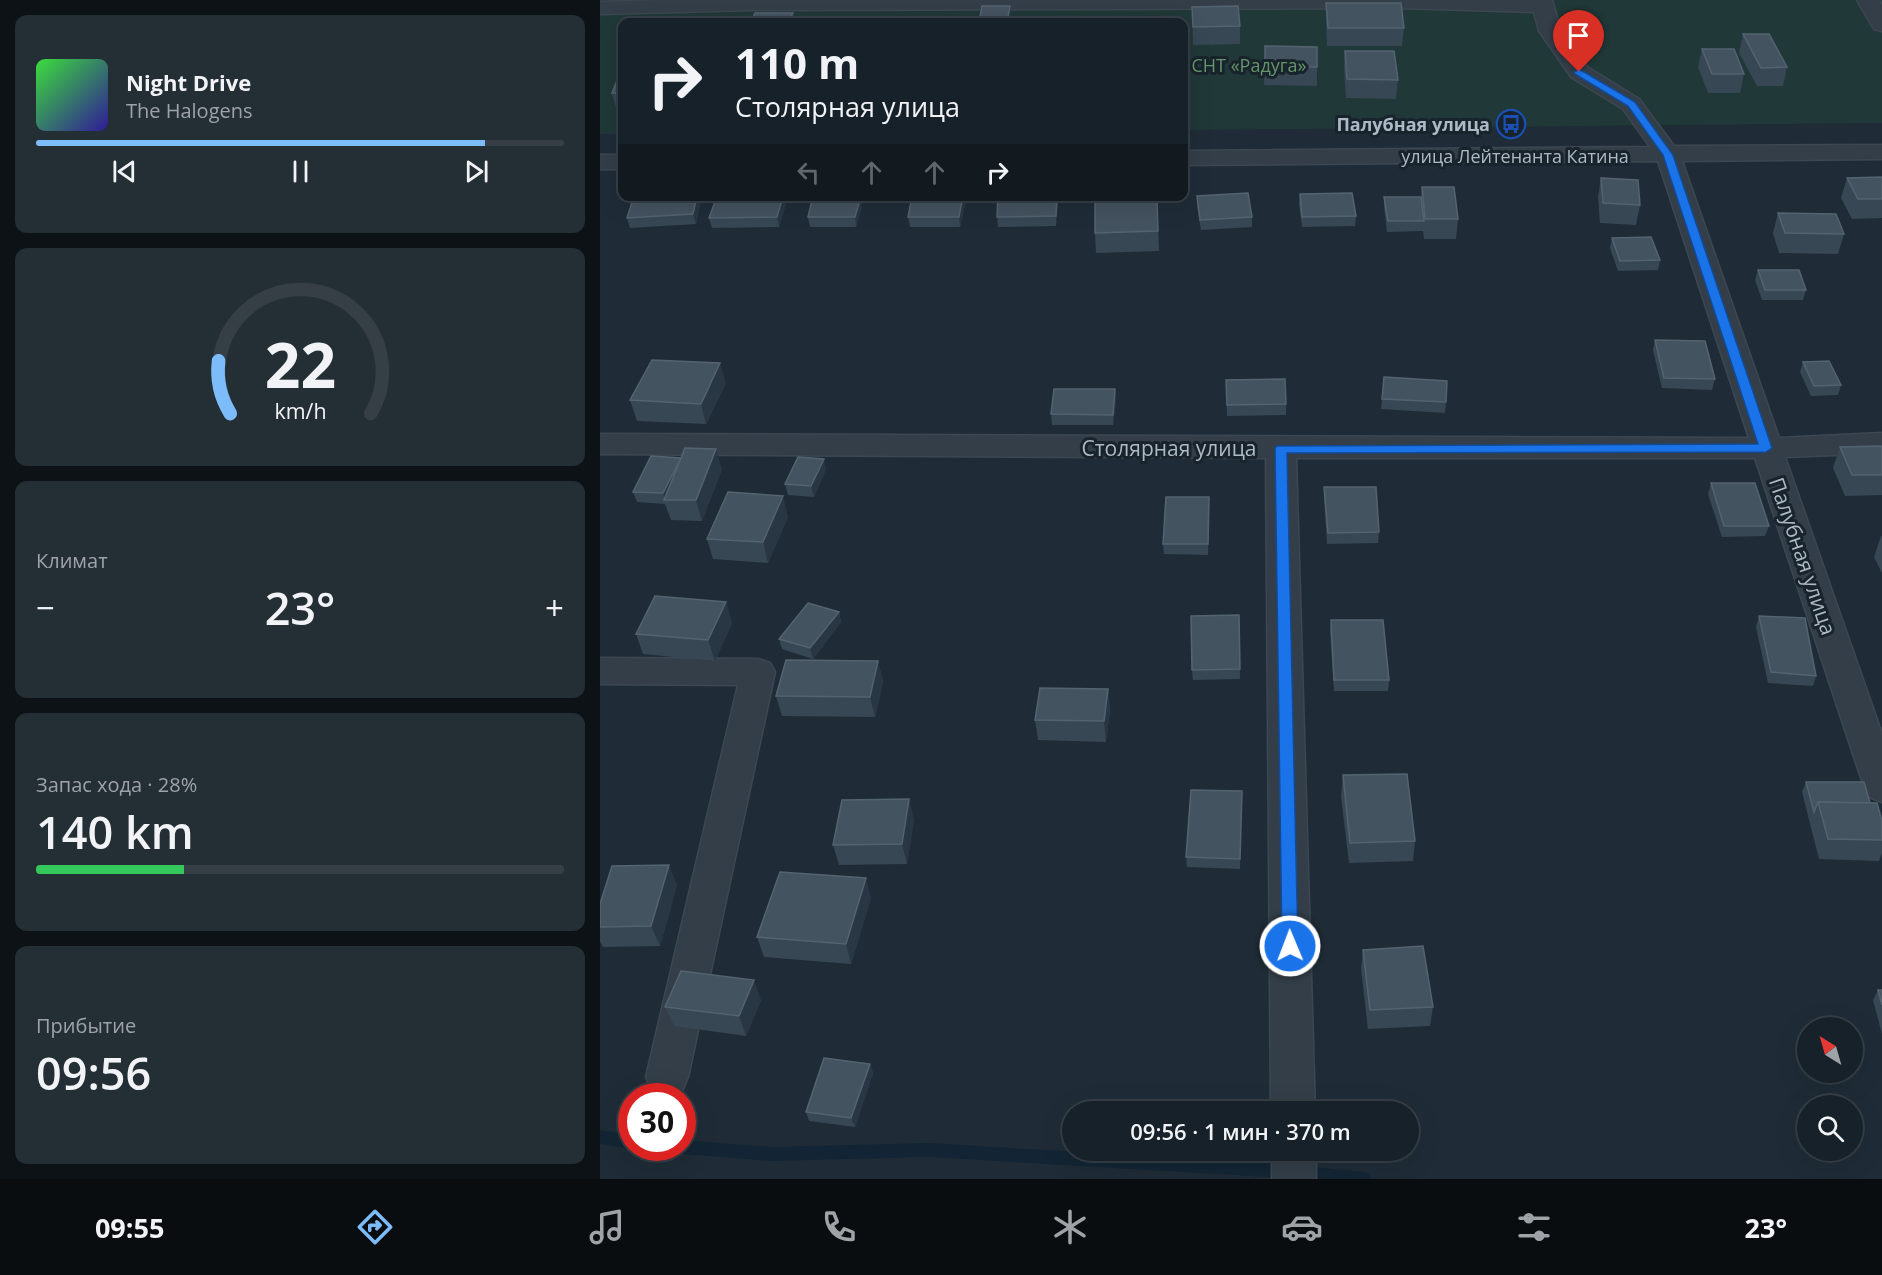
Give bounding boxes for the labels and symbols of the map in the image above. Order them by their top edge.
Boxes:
pin [1553,10,1604,72]
park label: СНТ «Радуга» [1192,53,1307,77]
bus stop icon: Палубная улица [1495,108,1527,140]
place label: Палубная улица [1336,112,1490,136]
street label: улица Лейтенанта Катина [1401,144,1629,168]
street label: Столярная улица [1082,434,1256,462]
street label: Палубная улица [1763,474,1843,638]
position arrow [1258,914,1322,978]
north arrow [1797,1017,1863,1083]
speed limit sign: 30 [618,1083,696,1161]

